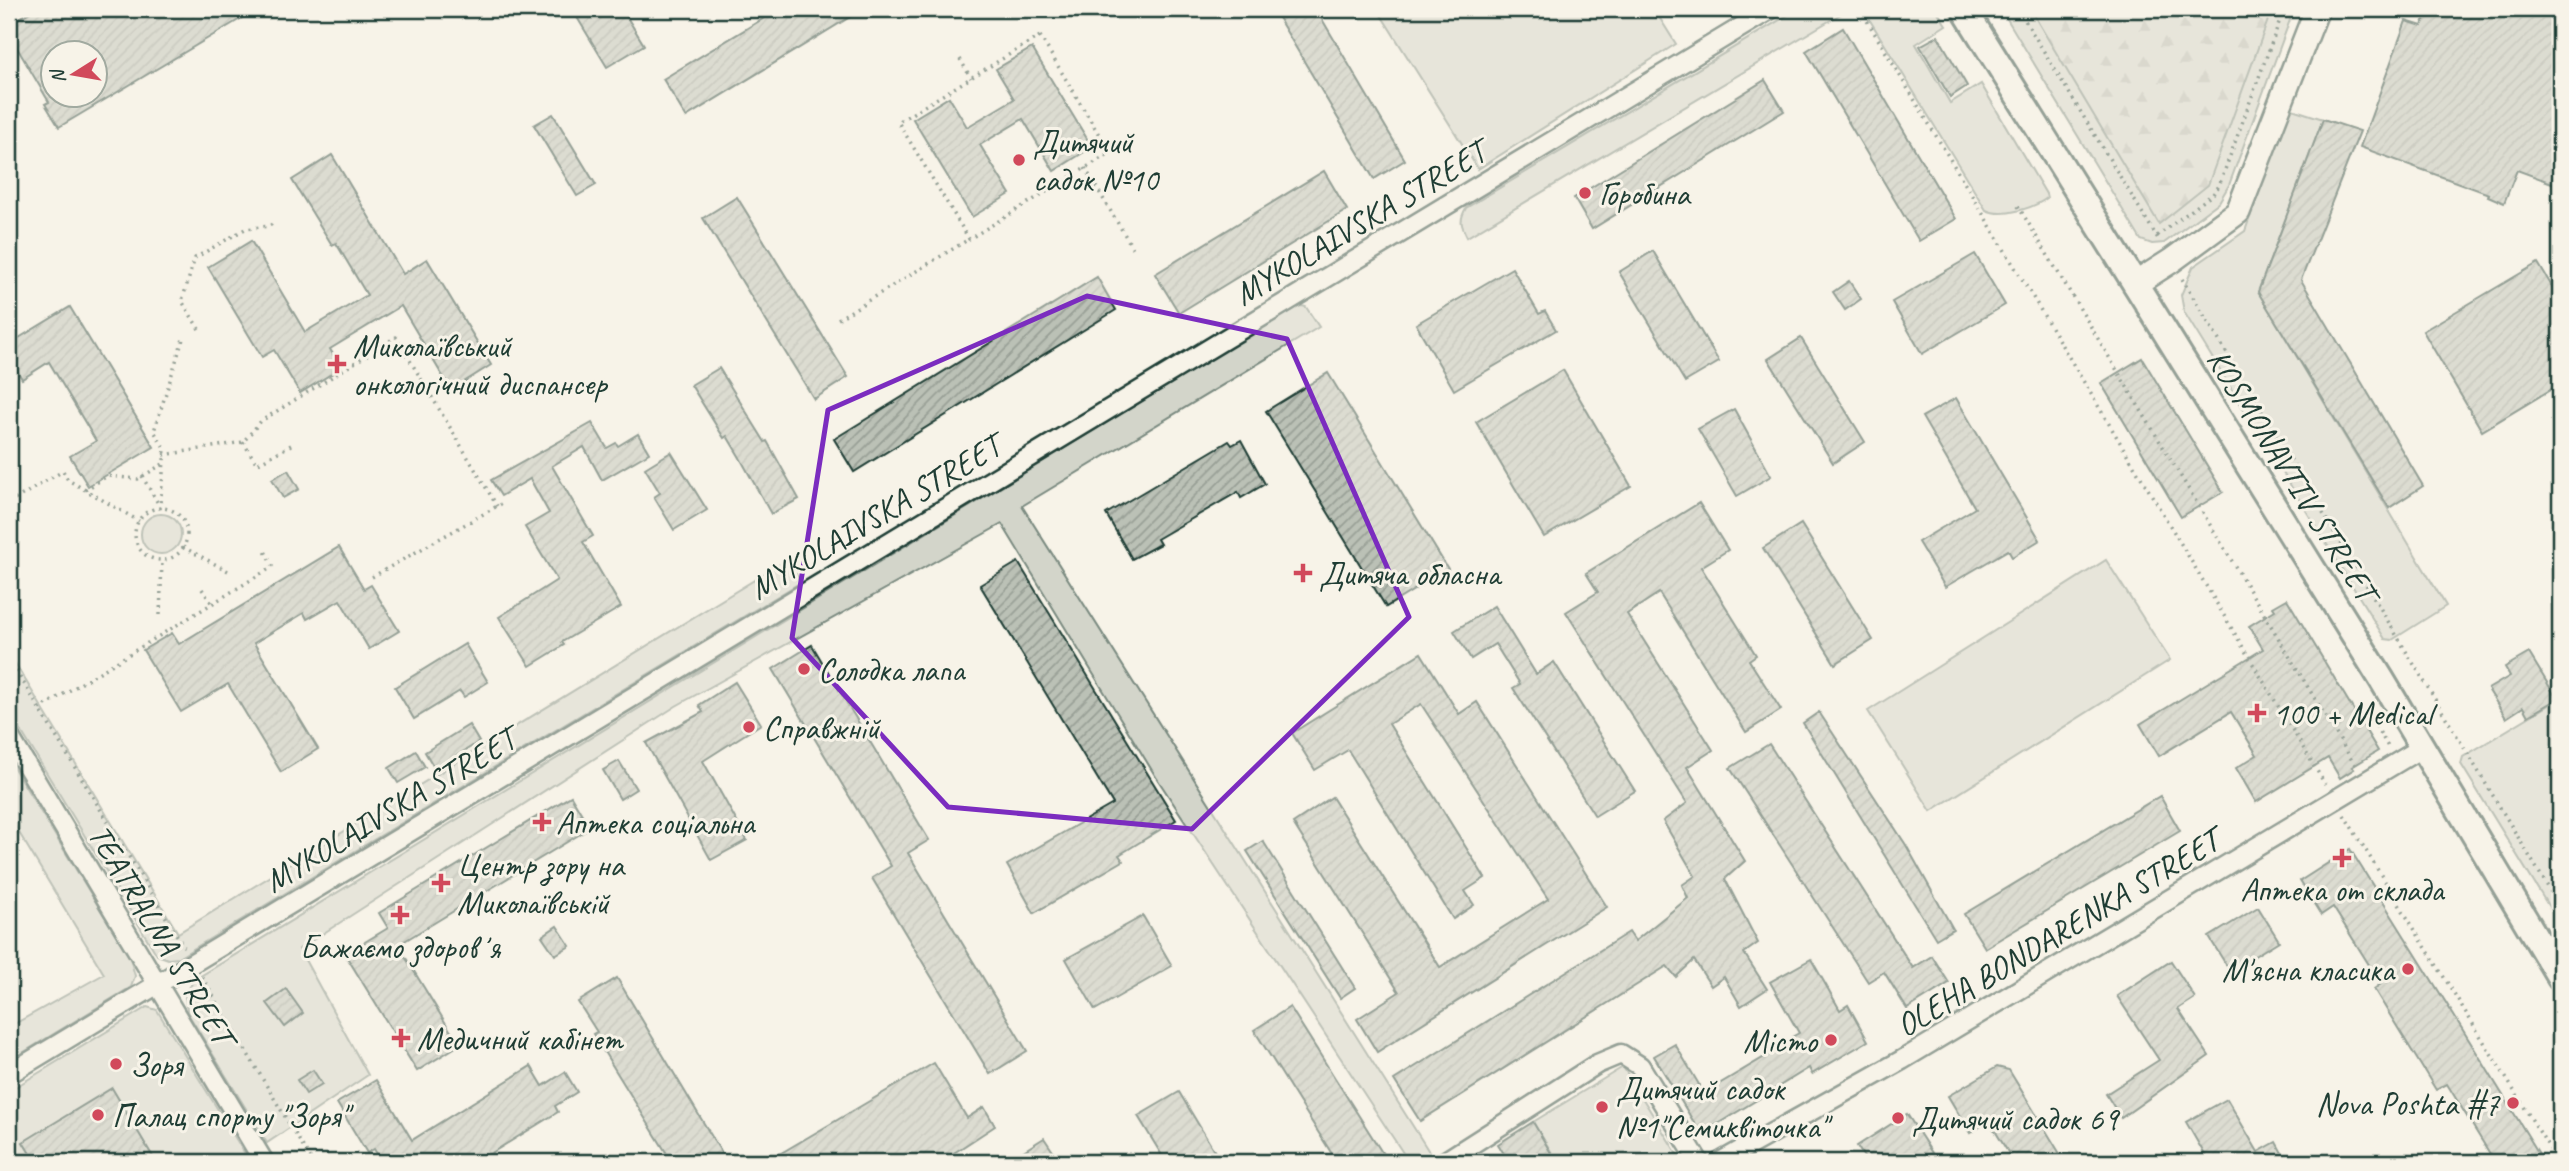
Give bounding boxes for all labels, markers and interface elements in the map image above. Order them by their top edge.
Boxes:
north arrow [38,38,108,108]
text: N [45,66,71,85]
place label: Дитячий садок №10 [1033,121,1160,201]
street label: MYKOLAIVSKA STREET [1226,127,1500,314]
marker: Дитячий садок №10 [1011,152,1027,168]
place label: Горобина [1599,173,1692,215]
marker: Горобина [1577,185,1593,201]
place label: Миколаївський онкологічний диспансер [353,325,609,405]
street label: KOSMONAVTIV STREET [2198,341,2391,615]
marker: Миколаївський онкологічний диспансер [327,354,347,374]
street label: MYKOLAIVSKA STREET [741,421,1015,608]
place label: Дитяча обласна [1319,553,1502,595]
marker: Дитяча обласна [1293,563,1313,583]
place label: Солодка лапа [818,649,966,691]
marker: Солодка лапа [796,661,812,677]
place label: 100 + Medical [2273,693,2438,735]
marker: 100 + Medical [2247,703,2267,723]
place label: Справжній [763,707,882,749]
street label: MYKOLAIVSKA STREET [256,714,530,901]
marker: Справжній [741,719,757,735]
place label: Аптека соціальна [556,802,756,844]
marker: Аптека соціальна [534,814,550,830]
street label: OLEHA BONDARENKA STREET [1888,816,2234,1046]
street label: TEATRALNA STREET [79,817,248,1059]
place label: Центр зору на Миколаївській [457,844,626,924]
marker: Аптека от склада [2334,850,2350,866]
place label: Аптека от склада [2240,869,2445,911]
marker: Центр зору на Миколаївській [431,873,451,893]
marker: Бажаємо здоровʼя [392,907,408,923]
place label: Бажаємо здоровʼя [300,926,501,968]
place label: М'ясна класика [2222,949,2396,991]
marker: М'ясна класика [2400,961,2416,977]
place label: Медичний кабінет [417,1018,624,1060]
place label: Місто [1743,1020,1819,1062]
marker: Медичний кабінет [391,1028,411,1048]
marker: Місто [1823,1032,1839,1048]
place label: Зоря [130,1044,185,1086]
marker: Зоря [108,1056,124,1072]
place label: Дитячий садок №1"Семиквіточка" [1616,1068,1833,1148]
place label: Nova Poshta #7 [2316,1083,2501,1125]
place label: Палац спорту "Зоря" [112,1095,354,1137]
marker: Nova Poshta #7 [2505,1095,2521,1111]
place label: Дитячий садок 69 [1912,1098,2121,1140]
marker: Дитячий садок №1"Семиквіточка" [1594,1099,1610,1115]
marker: Палац спорту "Зоря" [90,1107,106,1123]
marker: Дитячий садок 69 [1890,1110,1906,1126]

